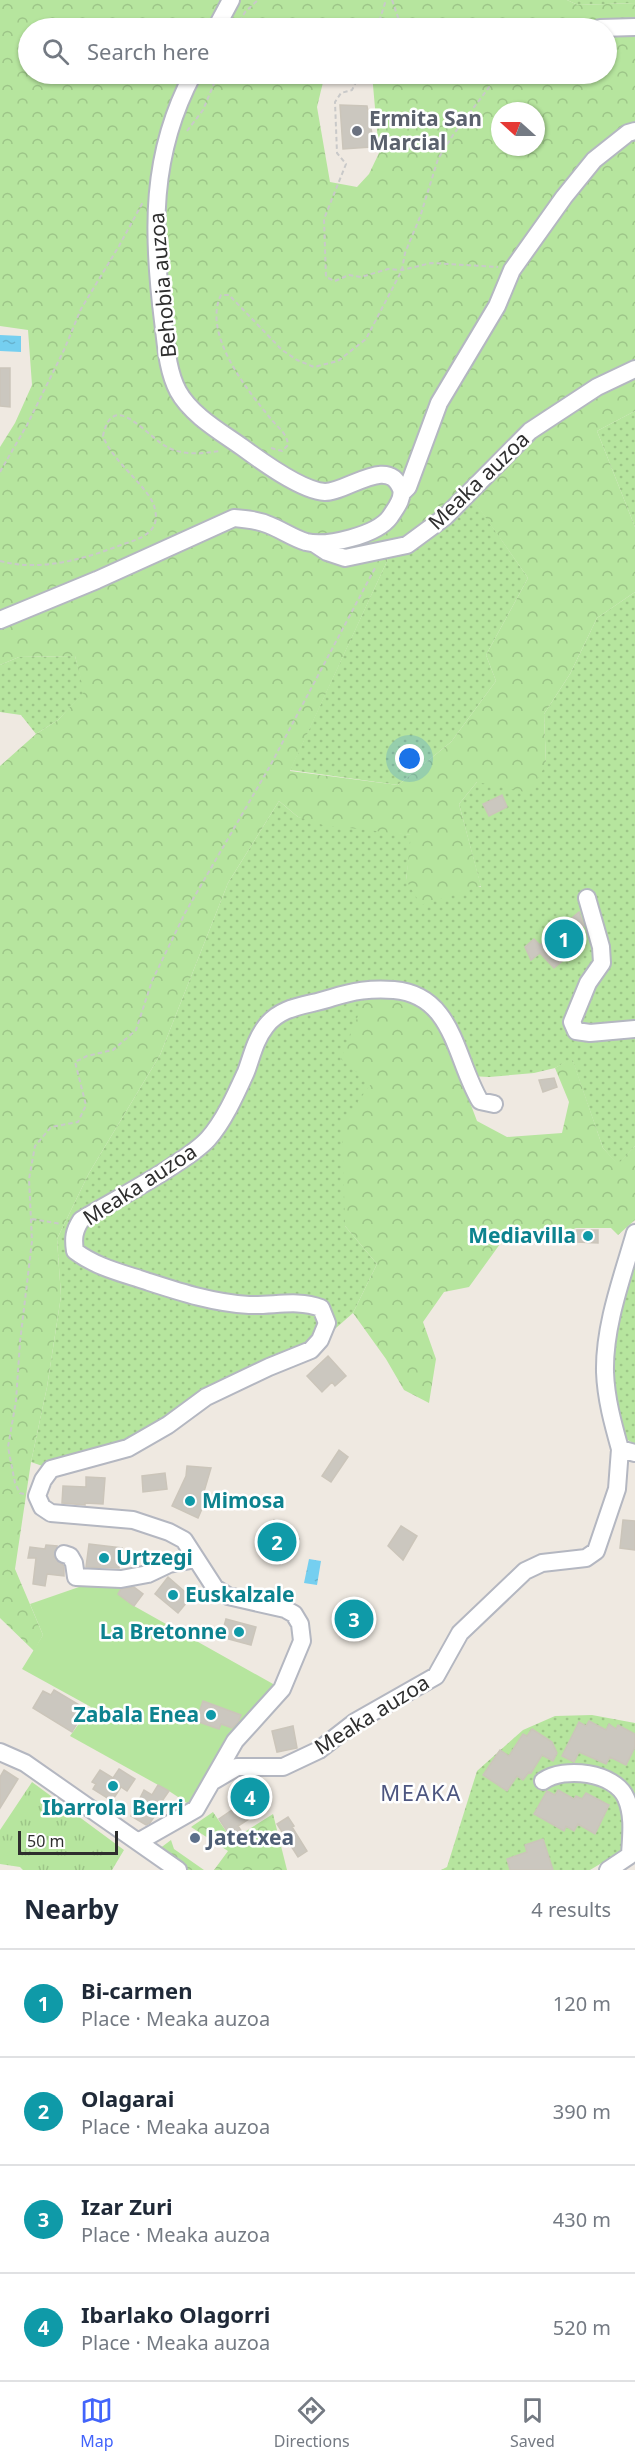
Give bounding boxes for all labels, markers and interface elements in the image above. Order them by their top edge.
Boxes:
search box [18,18,617,84]
icon: search [39,35,72,68]
text: Search here [87,36,209,66]
north arrow [491,102,545,156]
place label: Ermita San Marcial [369,104,482,156]
marker: Ermita San Marcial [350,124,364,138]
street label: Behobia auzoa [142,211,182,359]
street label: Meaka auzoa [422,425,535,536]
your location [395,744,424,773]
pin: 1 [544,916,584,962]
street label: Meaka auzoa [77,1137,202,1231]
place label: Mediavilla [468,1221,576,1249]
marker: Mediavilla [581,1229,595,1243]
place label: Mimosa [202,1486,285,1514]
marker: Mimosa [183,1494,197,1508]
pin: 2 [258,1520,296,1564]
place label: Urtzegi [116,1543,193,1571]
marker: Urtzegi [97,1551,111,1565]
place label: Euskalzale [185,1580,295,1608]
marker: Euskalzale [166,1588,180,1602]
pin: 3 [334,1596,374,1642]
place label: La Bretonne [100,1617,227,1645]
marker: La Bretonne [232,1625,246,1639]
street label: Meaka auzoa [309,1668,434,1761]
place label: Zabala Enea [74,1700,199,1728]
marker: Zabala Enea [204,1708,218,1722]
pin: 4 [230,1774,270,1820]
district label: MEAKA [380,1777,462,1807]
marker: Ibarrola Berri [106,1779,120,1793]
place label: Ibarrola Berri [42,1793,184,1821]
place label: Jatetxea [205,1823,294,1851]
scale bar [18,1828,118,1856]
text: 50 m [27,1830,64,1852]
marker: Jatetxea [188,1831,202,1845]
text: Nearby [24,1891,119,1927]
text: 4 results [531,1896,611,1923]
text: Bi-carmen [81,1975,193,2005]
text: 1 [38,1990,49,2017]
text: 120 m [553,1990,611,2017]
text: Place · Meaka auzoa [81,2005,270,2032]
text: Olagarai [81,2083,174,2113]
text: 2 [38,2098,49,2125]
text: 390 m [553,2098,611,2125]
text: Place · Meaka auzoa [81,2113,270,2140]
text: Izar Zuri [81,2191,173,2221]
text: 3 [38,2206,49,2233]
text: 430 m [553,2206,611,2233]
text: Place · Meaka auzoa [81,2221,270,2248]
text: Ibarlako Olagorri [81,2299,270,2329]
text: 4 [38,2314,49,2341]
text: 520 m [553,2314,611,2341]
text: Place · Meaka auzoa [81,2329,270,2356]
tab: Map [80,2394,113,2452]
tab: Directions [274,2394,350,2452]
tab: Saved [510,2394,555,2452]

